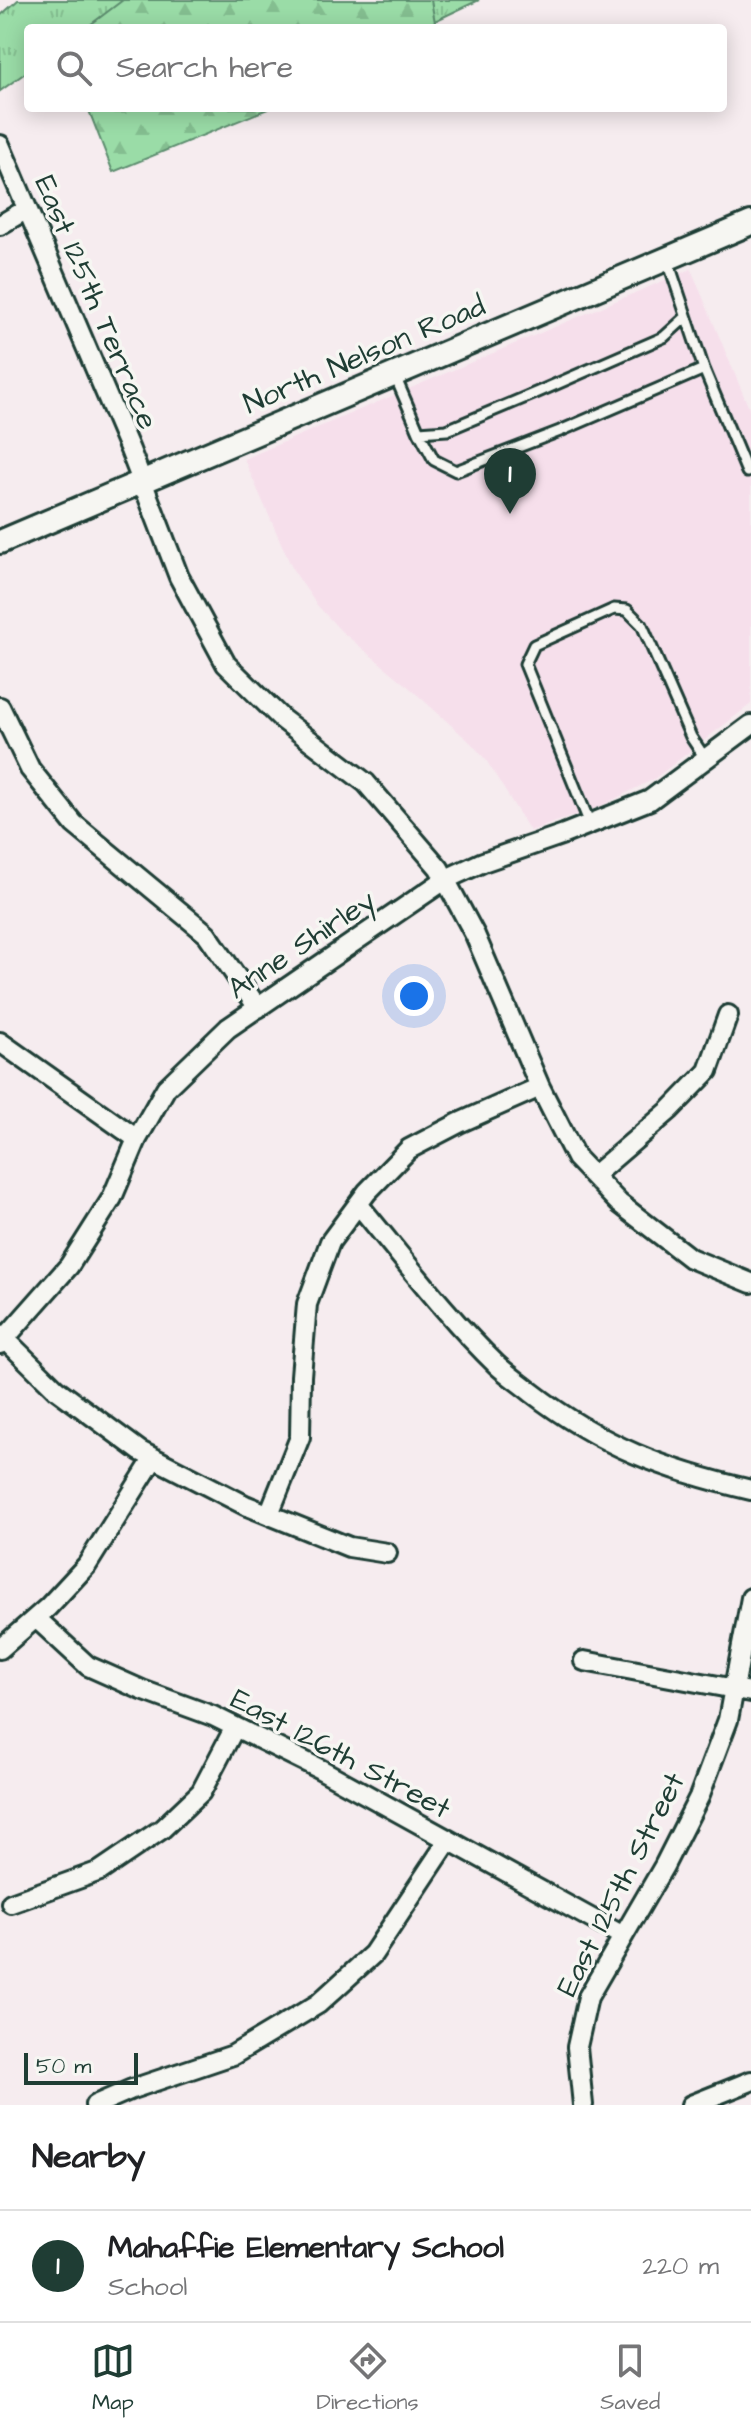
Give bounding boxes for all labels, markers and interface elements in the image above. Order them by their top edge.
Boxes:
search box [24,24,727,112]
icon: search [52,46,96,90]
text: Search here [116,47,293,89]
street label: East 125th Terrace [24,169,169,436]
street label: North Nelson Road [237,285,492,425]
pin: 1 [484,448,536,514]
street label: Anne Shirley [219,880,384,1011]
your location [394,976,434,1016]
street label: East 126th Street [223,1678,458,1830]
street label: East 125th Street [546,1765,695,2004]
scale bar [24,2049,138,2085]
text: 50 m [36,2051,91,2082]
text: Nearby [32,2133,146,2181]
text: Mahaffie Elementary School [108,2227,504,2269]
text: 1 [56,2248,60,2284]
text: 220 m [642,2248,719,2284]
text: School [108,2269,187,2305]
tab: Map [91,2339,135,2418]
tab: Directions [316,2339,419,2418]
tab: Saved [600,2339,660,2418]

